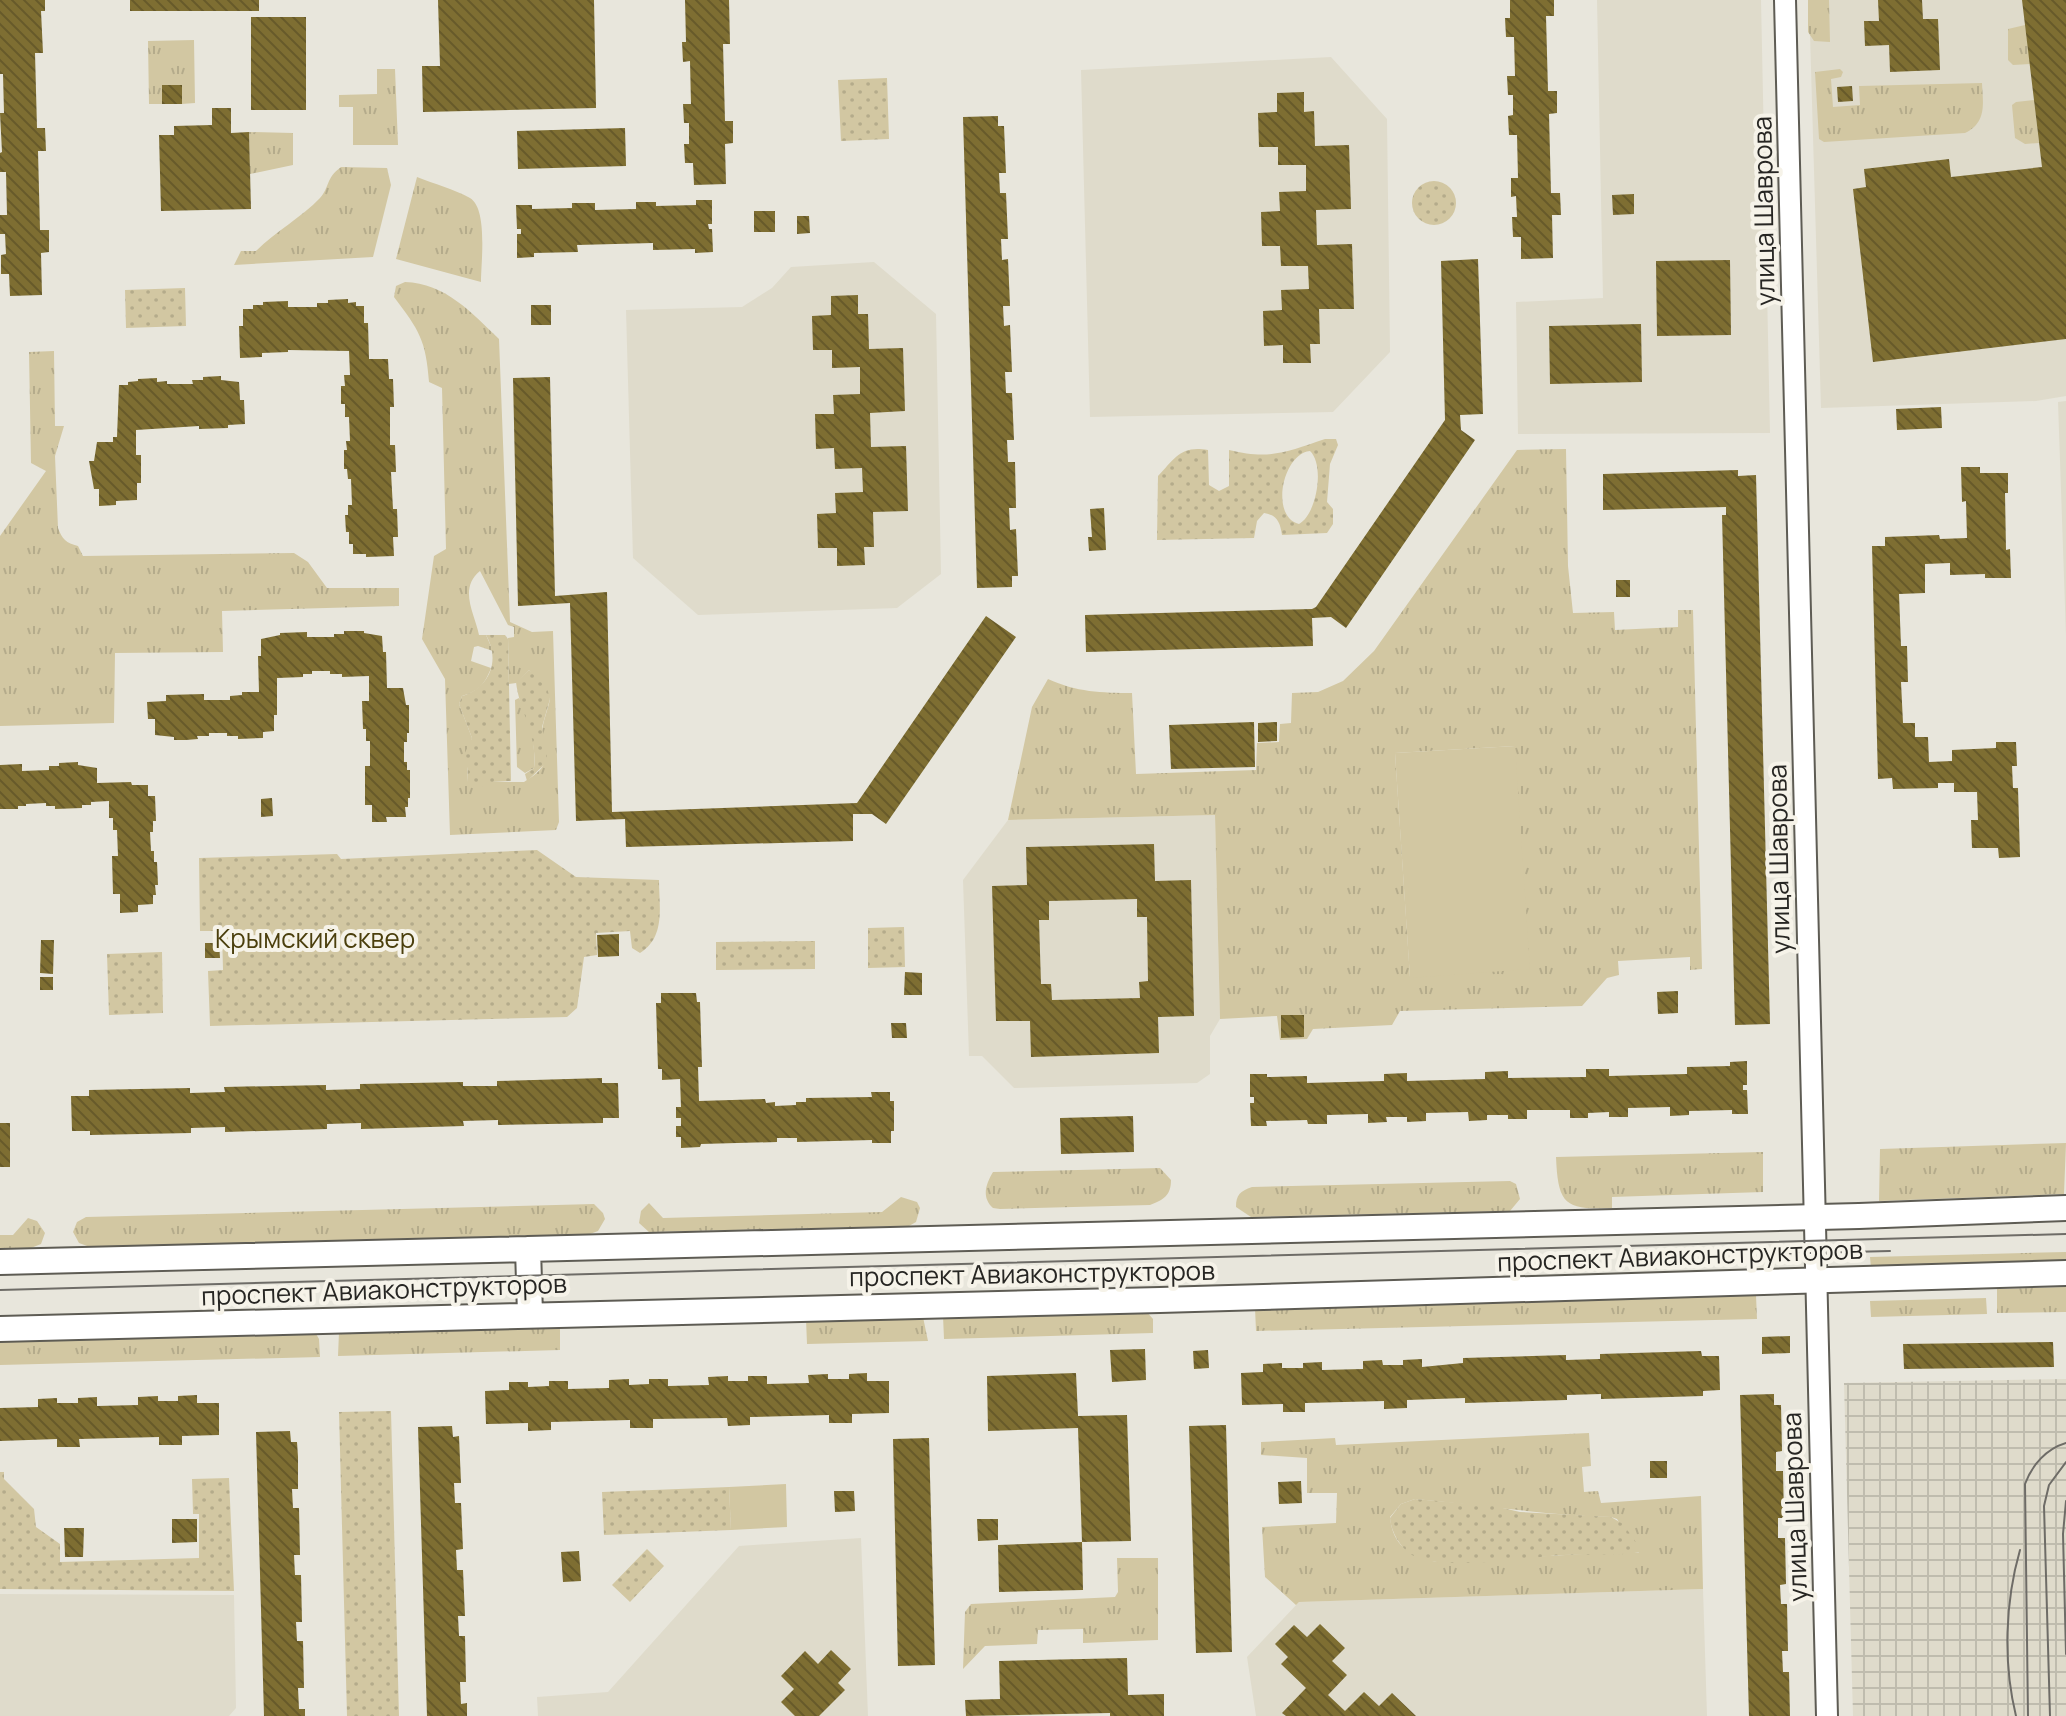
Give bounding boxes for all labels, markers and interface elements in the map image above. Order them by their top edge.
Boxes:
street label: улица Шаврова [1743,116,1783,306]
street label: улица Шаврова [1758,764,1798,954]
park label: Крымский сквер [215,920,415,956]
street label: проспект Авиаконструкторов [1496,1231,1864,1279]
street label: проспект Авиаконструкторов [849,1252,1215,1294]
street label: проспект Авиаконструкторов [200,1265,568,1313]
street label: улица Шаврова [1773,1412,1815,1602]

